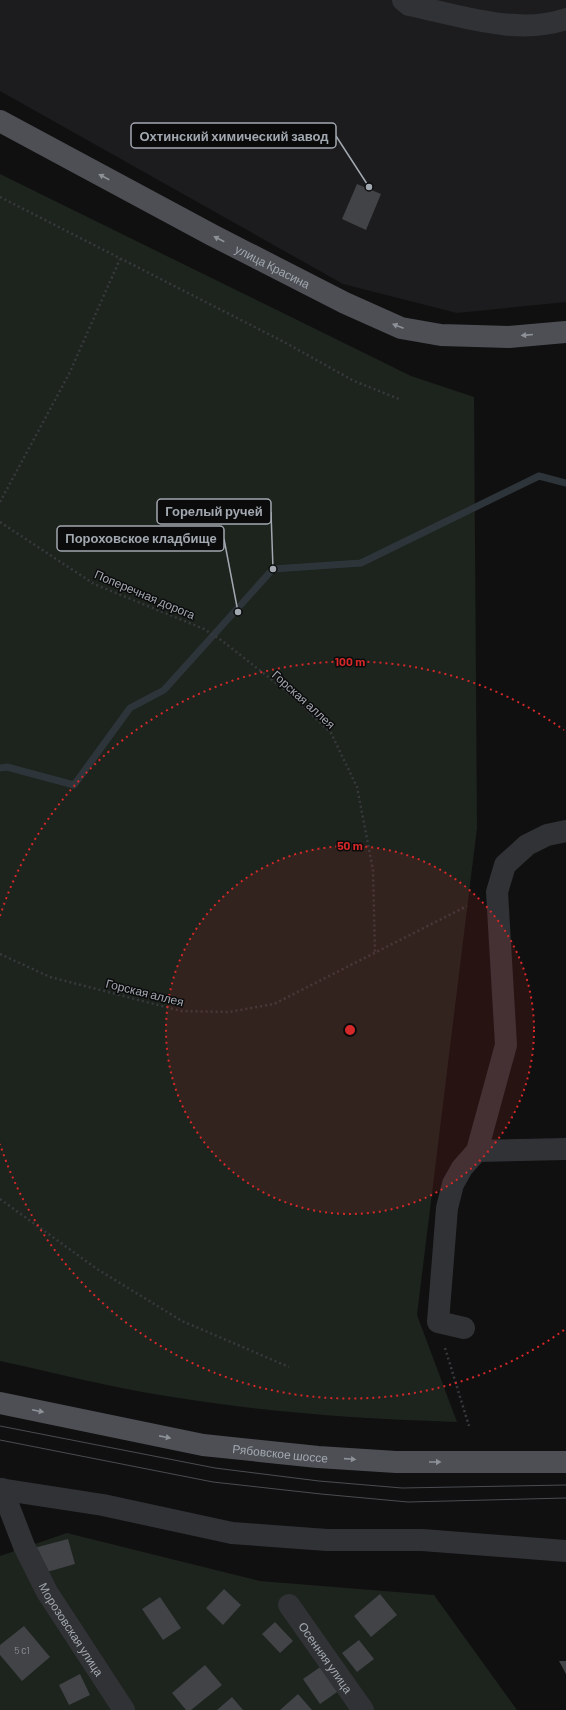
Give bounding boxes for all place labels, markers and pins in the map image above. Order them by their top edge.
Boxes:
callout: Охтинский химический завод [131,123,336,148]
callout: Горелый ручей [157,499,271,524]
callout: Пороховское кладбище [57,526,224,551]
centre of rings [343,1023,357,1037]

